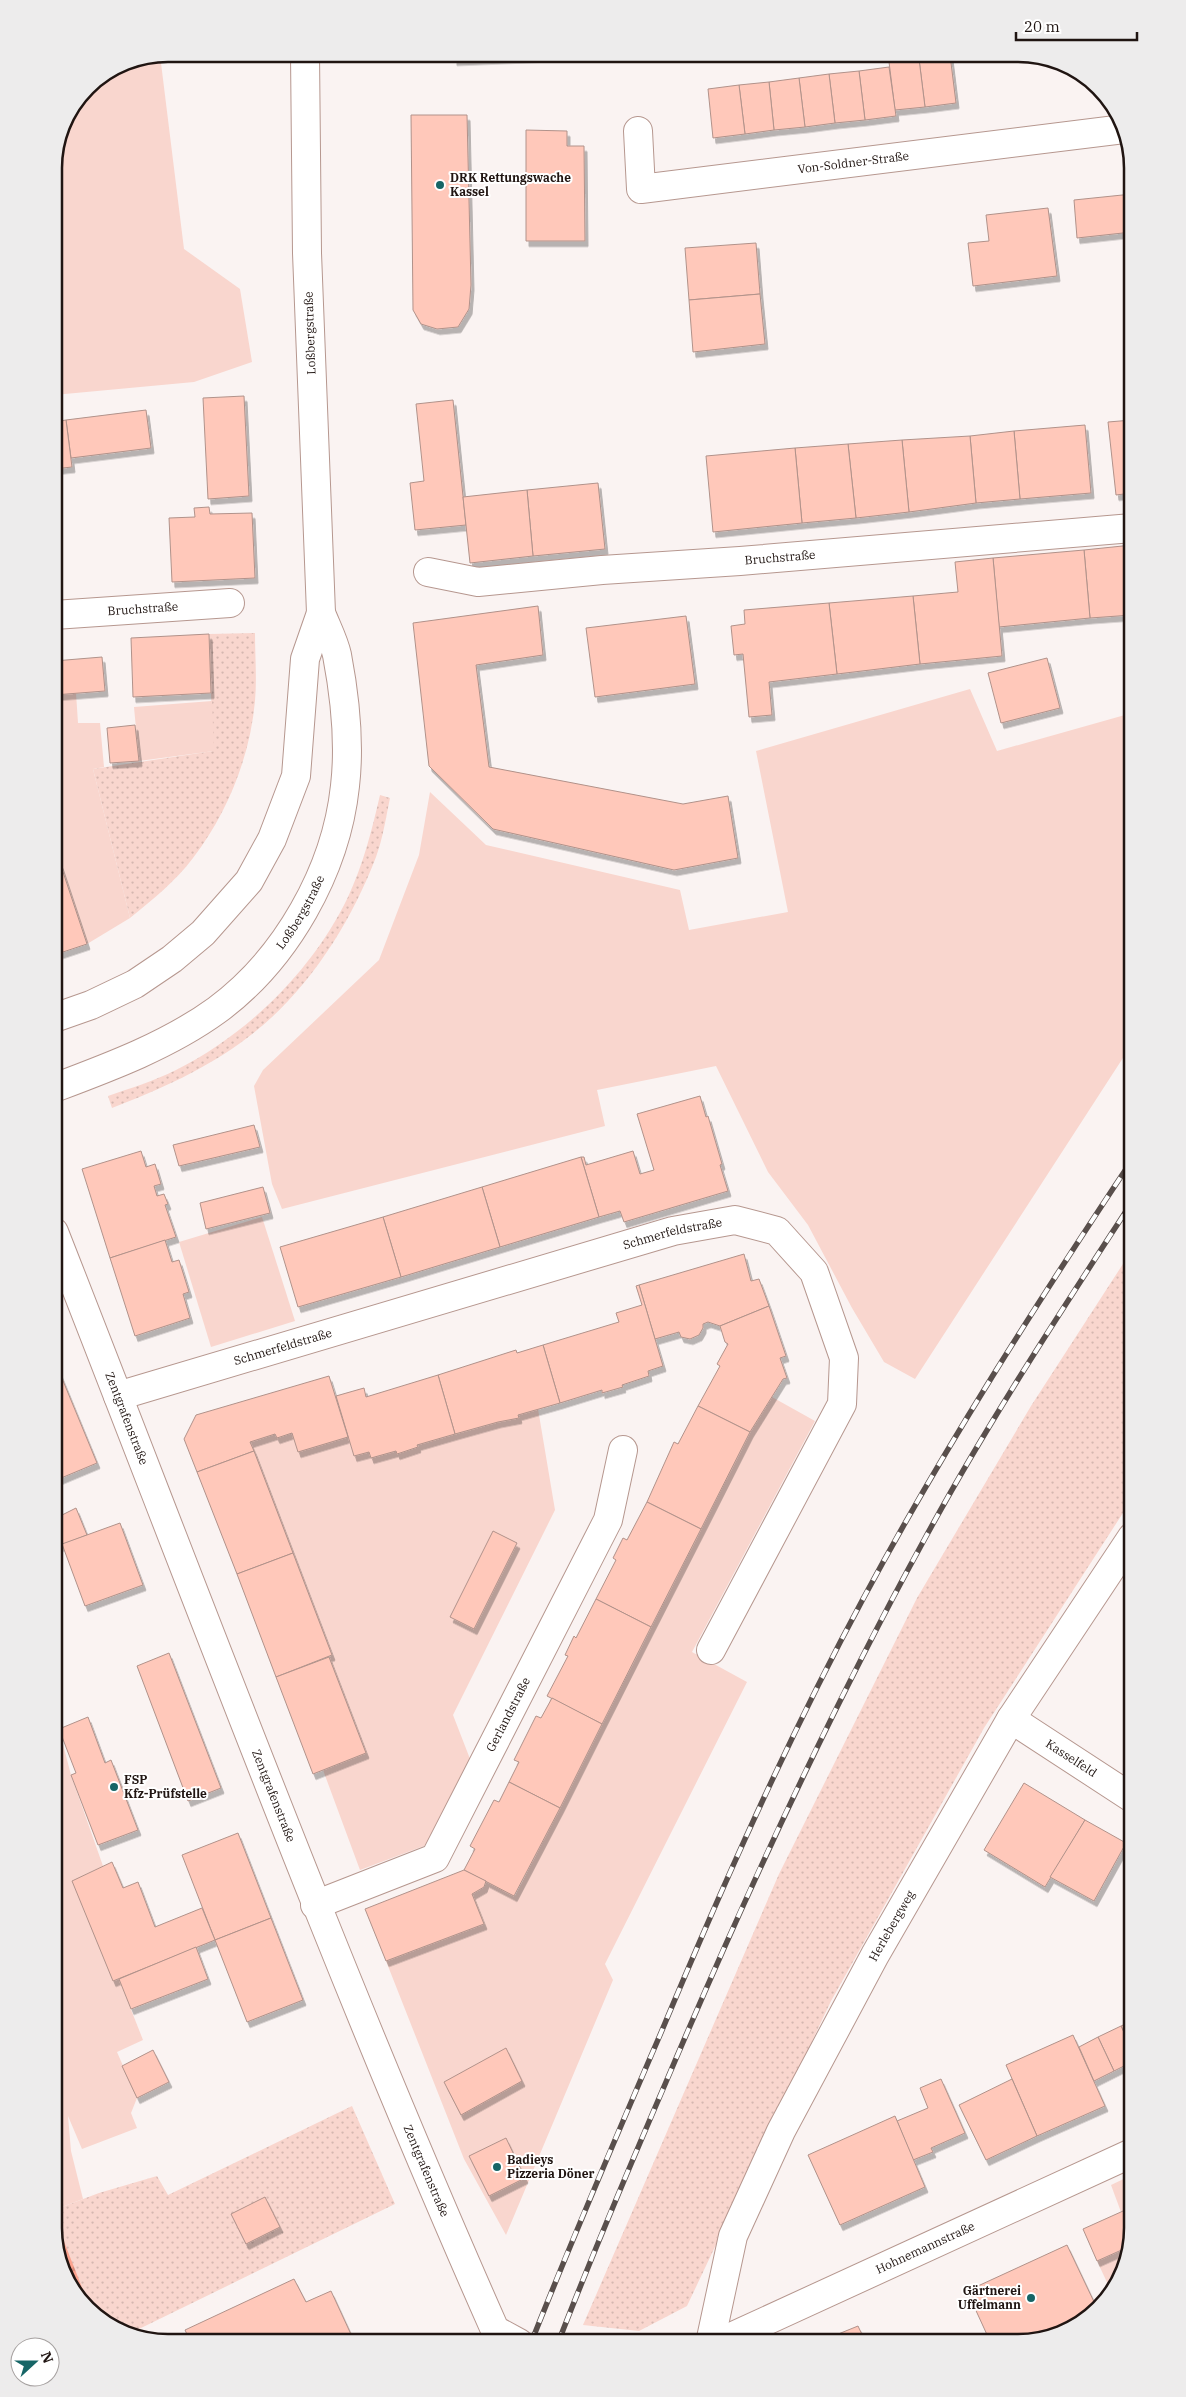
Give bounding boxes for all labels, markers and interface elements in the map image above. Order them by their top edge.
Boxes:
scale bar [1016,10,1137,42]
text: 20 m [1024,17,1060,36]
street label: Von-Soldner-Straße [797,148,910,176]
place label: DRK Rettungswache Kassel [450,170,571,199]
marker: DRK Rettungswache Kassel [434,179,446,191]
street label: Loßbergstraße [301,291,318,375]
street label: Bruchstraße [744,547,816,568]
street label: Bruchstraße [107,599,179,618]
street label: Loßbergstraße [273,873,327,952]
street label: Schmerfeldstraße [621,1214,723,1252]
street label: Schmerfeldstraße [232,1325,334,1368]
street label: Zentgrafenstraße [102,1370,152,1467]
street label: Gerlandstraße [483,1675,533,1754]
street label: Kasselfeld [1043,1736,1100,1780]
street label: Zentgrafenstraße [249,1747,299,1844]
place label: FSP Kfz-Prüfstelle [124,1772,207,1801]
marker: FSP Kfz-Prüfstelle [108,1781,120,1793]
street label: Herlebergweg [865,1887,918,1964]
street label: Zentgrafenstraße [401,2122,453,2219]
place label: Badieys Pizzeria Döner [507,2152,595,2181]
marker: Badieys Pizzeria Döner [491,2161,503,2173]
street label: Hohnemannstraße [873,2218,977,2277]
place label: Gärtnerei Uffelmann [958,2283,1021,2312]
marker: Gärtnerei Uffelmann [1025,2292,1037,2304]
north arrow [10,2337,60,2387]
text: N [37,2349,58,2366]

